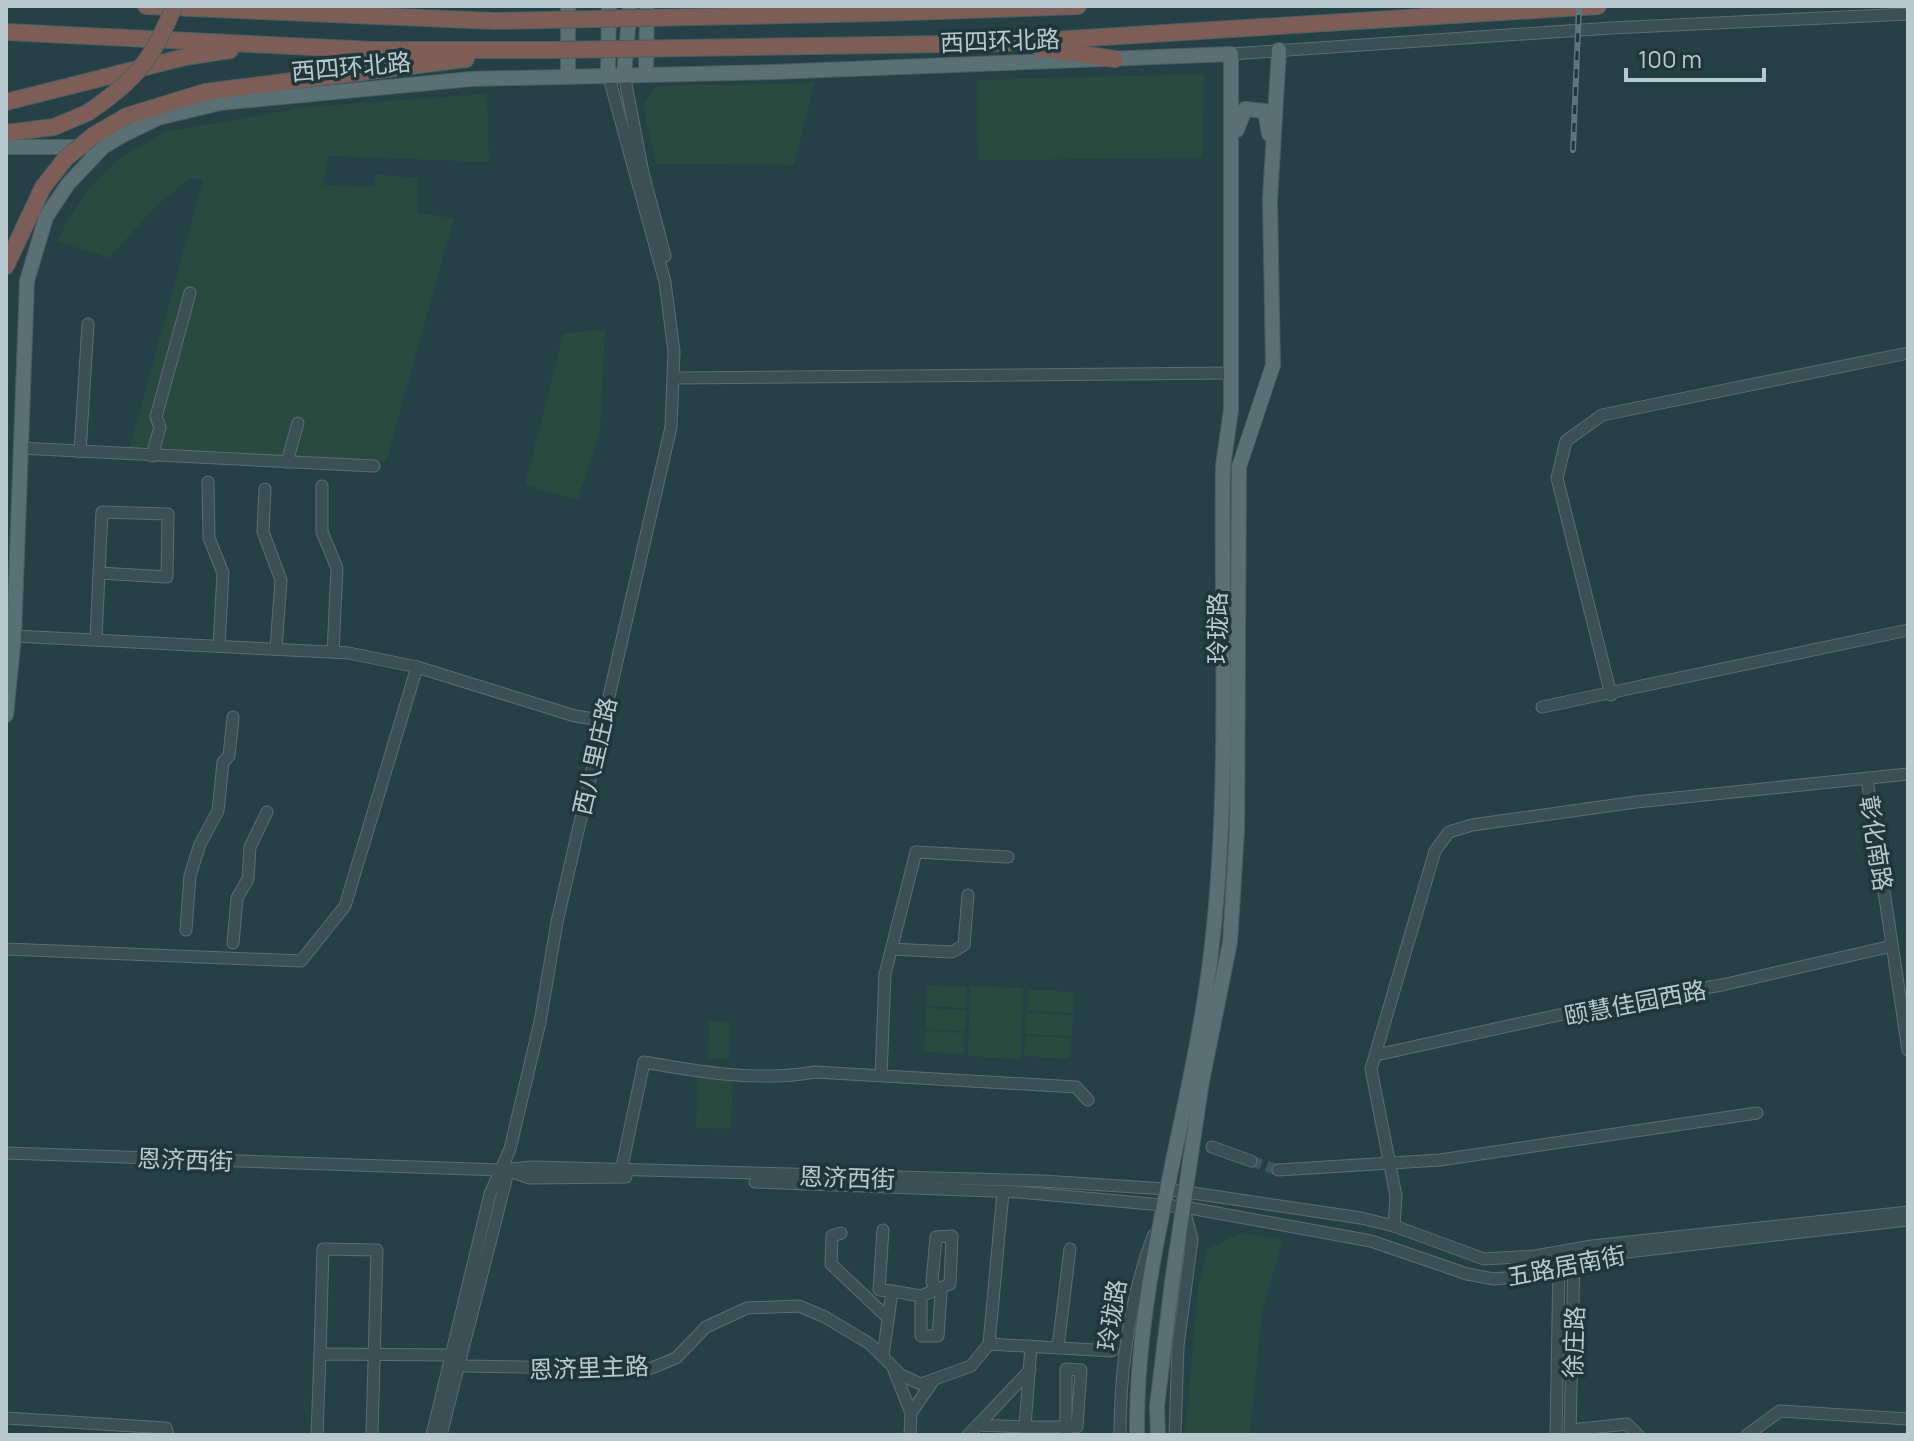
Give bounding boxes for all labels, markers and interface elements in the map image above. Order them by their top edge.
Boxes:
street label: 西四环北路 [939,21,1061,59]
scale bar [1626,32,1764,82]
text: 100 m [1638,42,1702,75]
street label: 西四环北路 [290,44,412,88]
street label: 玲珑路 [1200,592,1233,664]
street label: 西八里庄路 [564,694,624,818]
street label: 彰化南路 [1853,793,1901,893]
street label: 颐慧佳园西路 [1561,972,1709,1032]
street label: 恩济西街 [136,1141,234,1177]
street label: 恩济西街 [798,1159,896,1195]
street label: 五路居南街 [1504,1237,1628,1293]
street label: 玲珑路 [1089,1277,1133,1353]
street label: 徐庄路 [1555,1305,1591,1379]
street label: 恩济里主路 [528,1348,650,1386]

